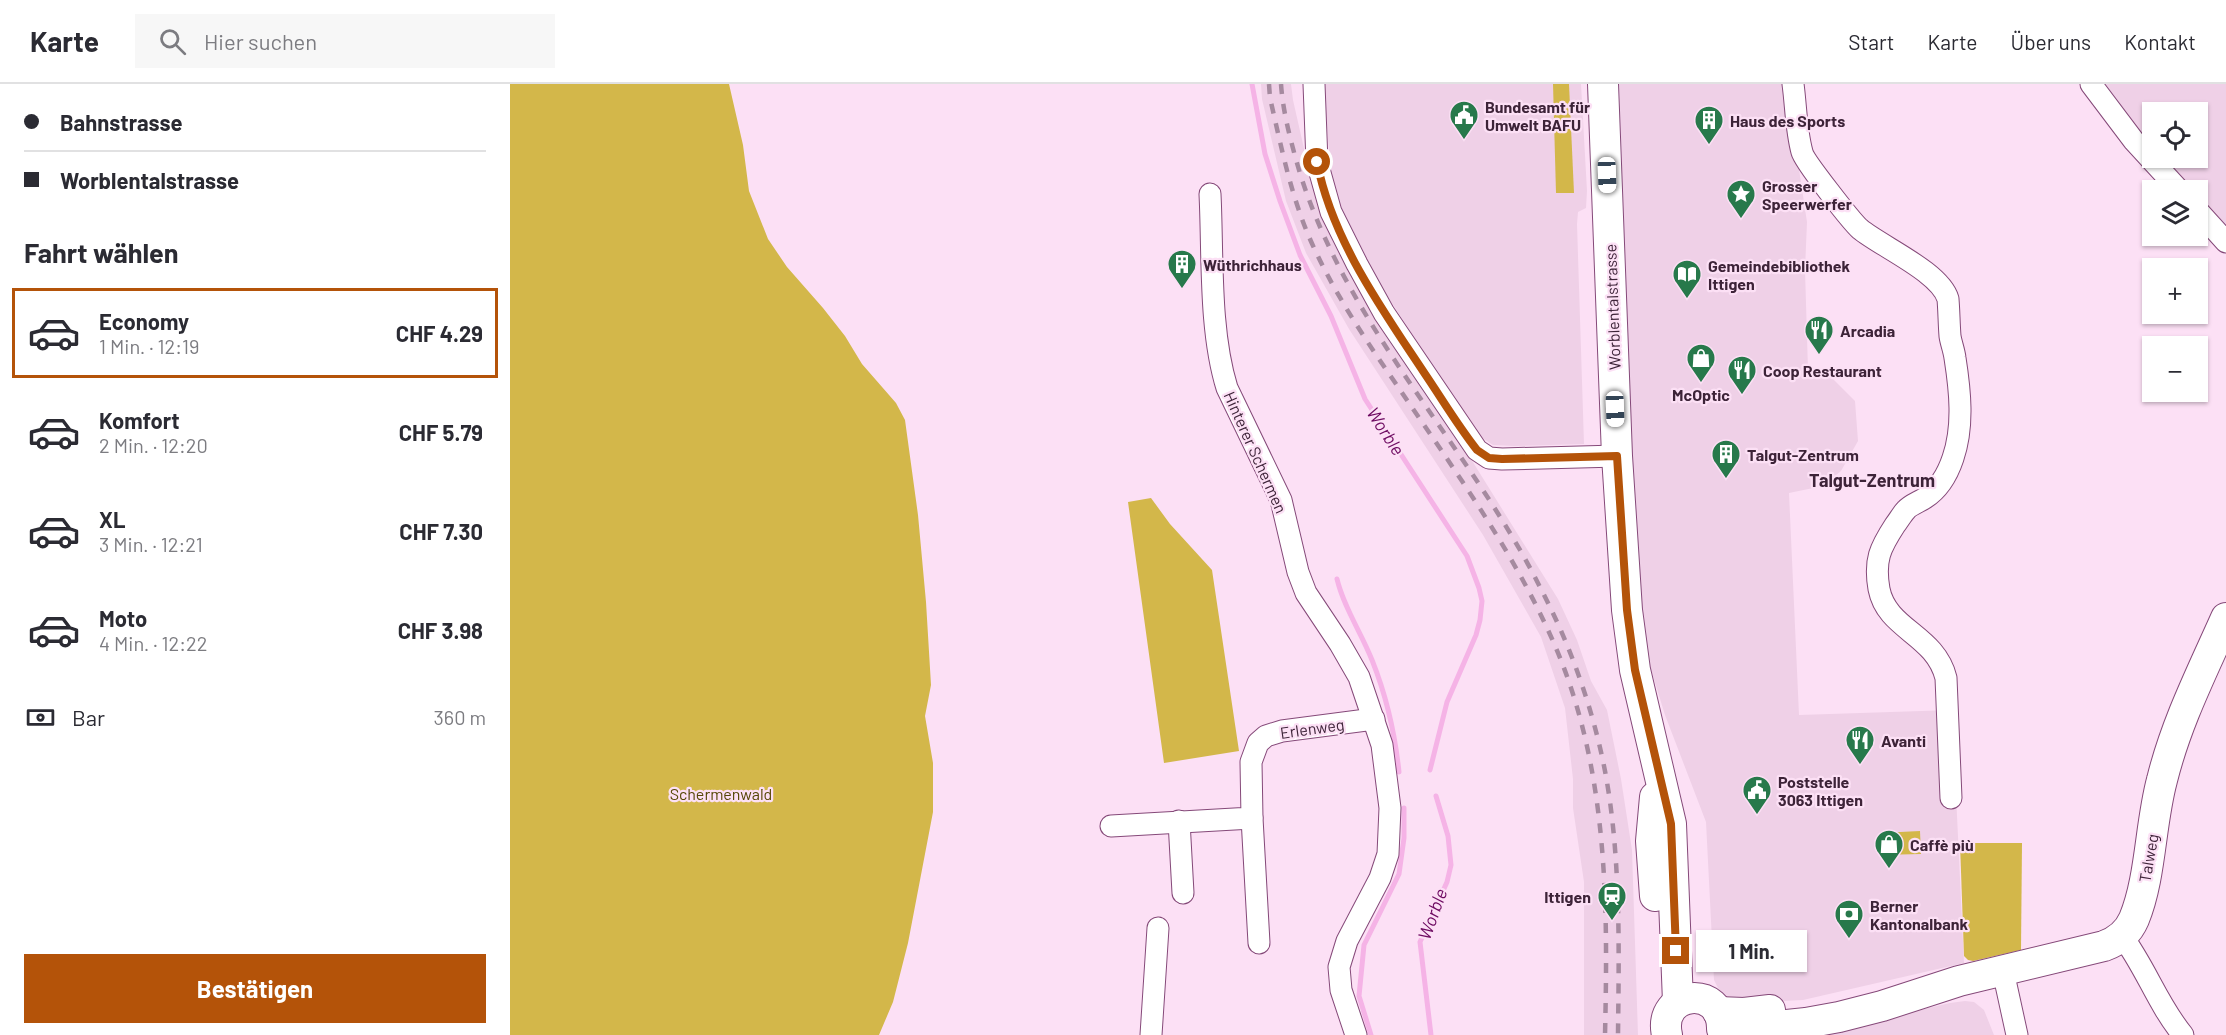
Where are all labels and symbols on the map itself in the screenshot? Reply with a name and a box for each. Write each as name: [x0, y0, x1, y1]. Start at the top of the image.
place label: Bundesamt für Umwelt BAFU: [1485, 97, 1590, 134]
public building icon: Bundesamt für Umwelt BAFU: [1448, 99, 1480, 141]
building icon: Haus des Sports: [1693, 104, 1725, 146]
place label: Haus des Sports: [1730, 111, 1845, 130]
route start: [1303, 148, 1330, 175]
car: [1597, 157, 1617, 193]
place label: Grosser Speerwerfer: [1762, 176, 1852, 213]
place icon: Grosser Speerwerfer: [1725, 178, 1757, 220]
street label: Worblentalstrasse: [1600, 244, 1624, 370]
building icon: Wüthrichhaus: [1166, 248, 1198, 290]
place label: Wüthrichhaus: [1203, 255, 1302, 274]
place label: Gemeindebibliothek Ittigen: [1708, 256, 1851, 293]
library icon: Gemeindebibliothek Ittigen: [1671, 258, 1703, 300]
restaurant icon: Arcadia: [1803, 314, 1835, 356]
place label: Arcadia: [1840, 321, 1895, 340]
shop icon: McOptic: [1685, 342, 1717, 384]
restaurant icon: Coop Restaurant: [1726, 354, 1758, 396]
place label: Coop Restaurant: [1763, 361, 1882, 380]
place label: McOptic: [1672, 385, 1730, 404]
street label: Hinterer Schermen: [1221, 388, 1291, 516]
car: [1605, 391, 1625, 427]
water label: Worble: [1362, 403, 1410, 459]
building icon: Talgut-Zentrum: [1710, 438, 1742, 480]
place label: Talgut-Zentrum: [1747, 445, 1859, 464]
district label: Talgut-Zentrum: [1809, 469, 1935, 491]
street label: Erlenweg: [1279, 714, 1345, 742]
restaurant icon: Avanti: [1844, 724, 1876, 766]
place label: Avanti: [1881, 731, 1926, 750]
place label: Poststelle 3063 Ittigen: [1778, 772, 1863, 809]
public building icon: Poststelle 3063 Ittigen: [1741, 774, 1773, 816]
park label: Schermenwald: [670, 784, 772, 803]
shop icon: Caffè più: [1873, 828, 1905, 870]
street label: Talweg: [2134, 832, 2162, 884]
place label: Caffè più: [1910, 835, 1974, 854]
station icon: Ittigen: [1596, 880, 1628, 922]
water label: Worble: [1413, 885, 1451, 943]
place label: Ittigen: [1544, 887, 1591, 906]
place label: Berner Kantonalbank: [1870, 896, 1968, 933]
bank icon: Berner Kantonalbank: [1833, 898, 1865, 940]
callout: 1 Min.: [1697, 930, 1808, 972]
route end: [1662, 937, 1689, 964]

